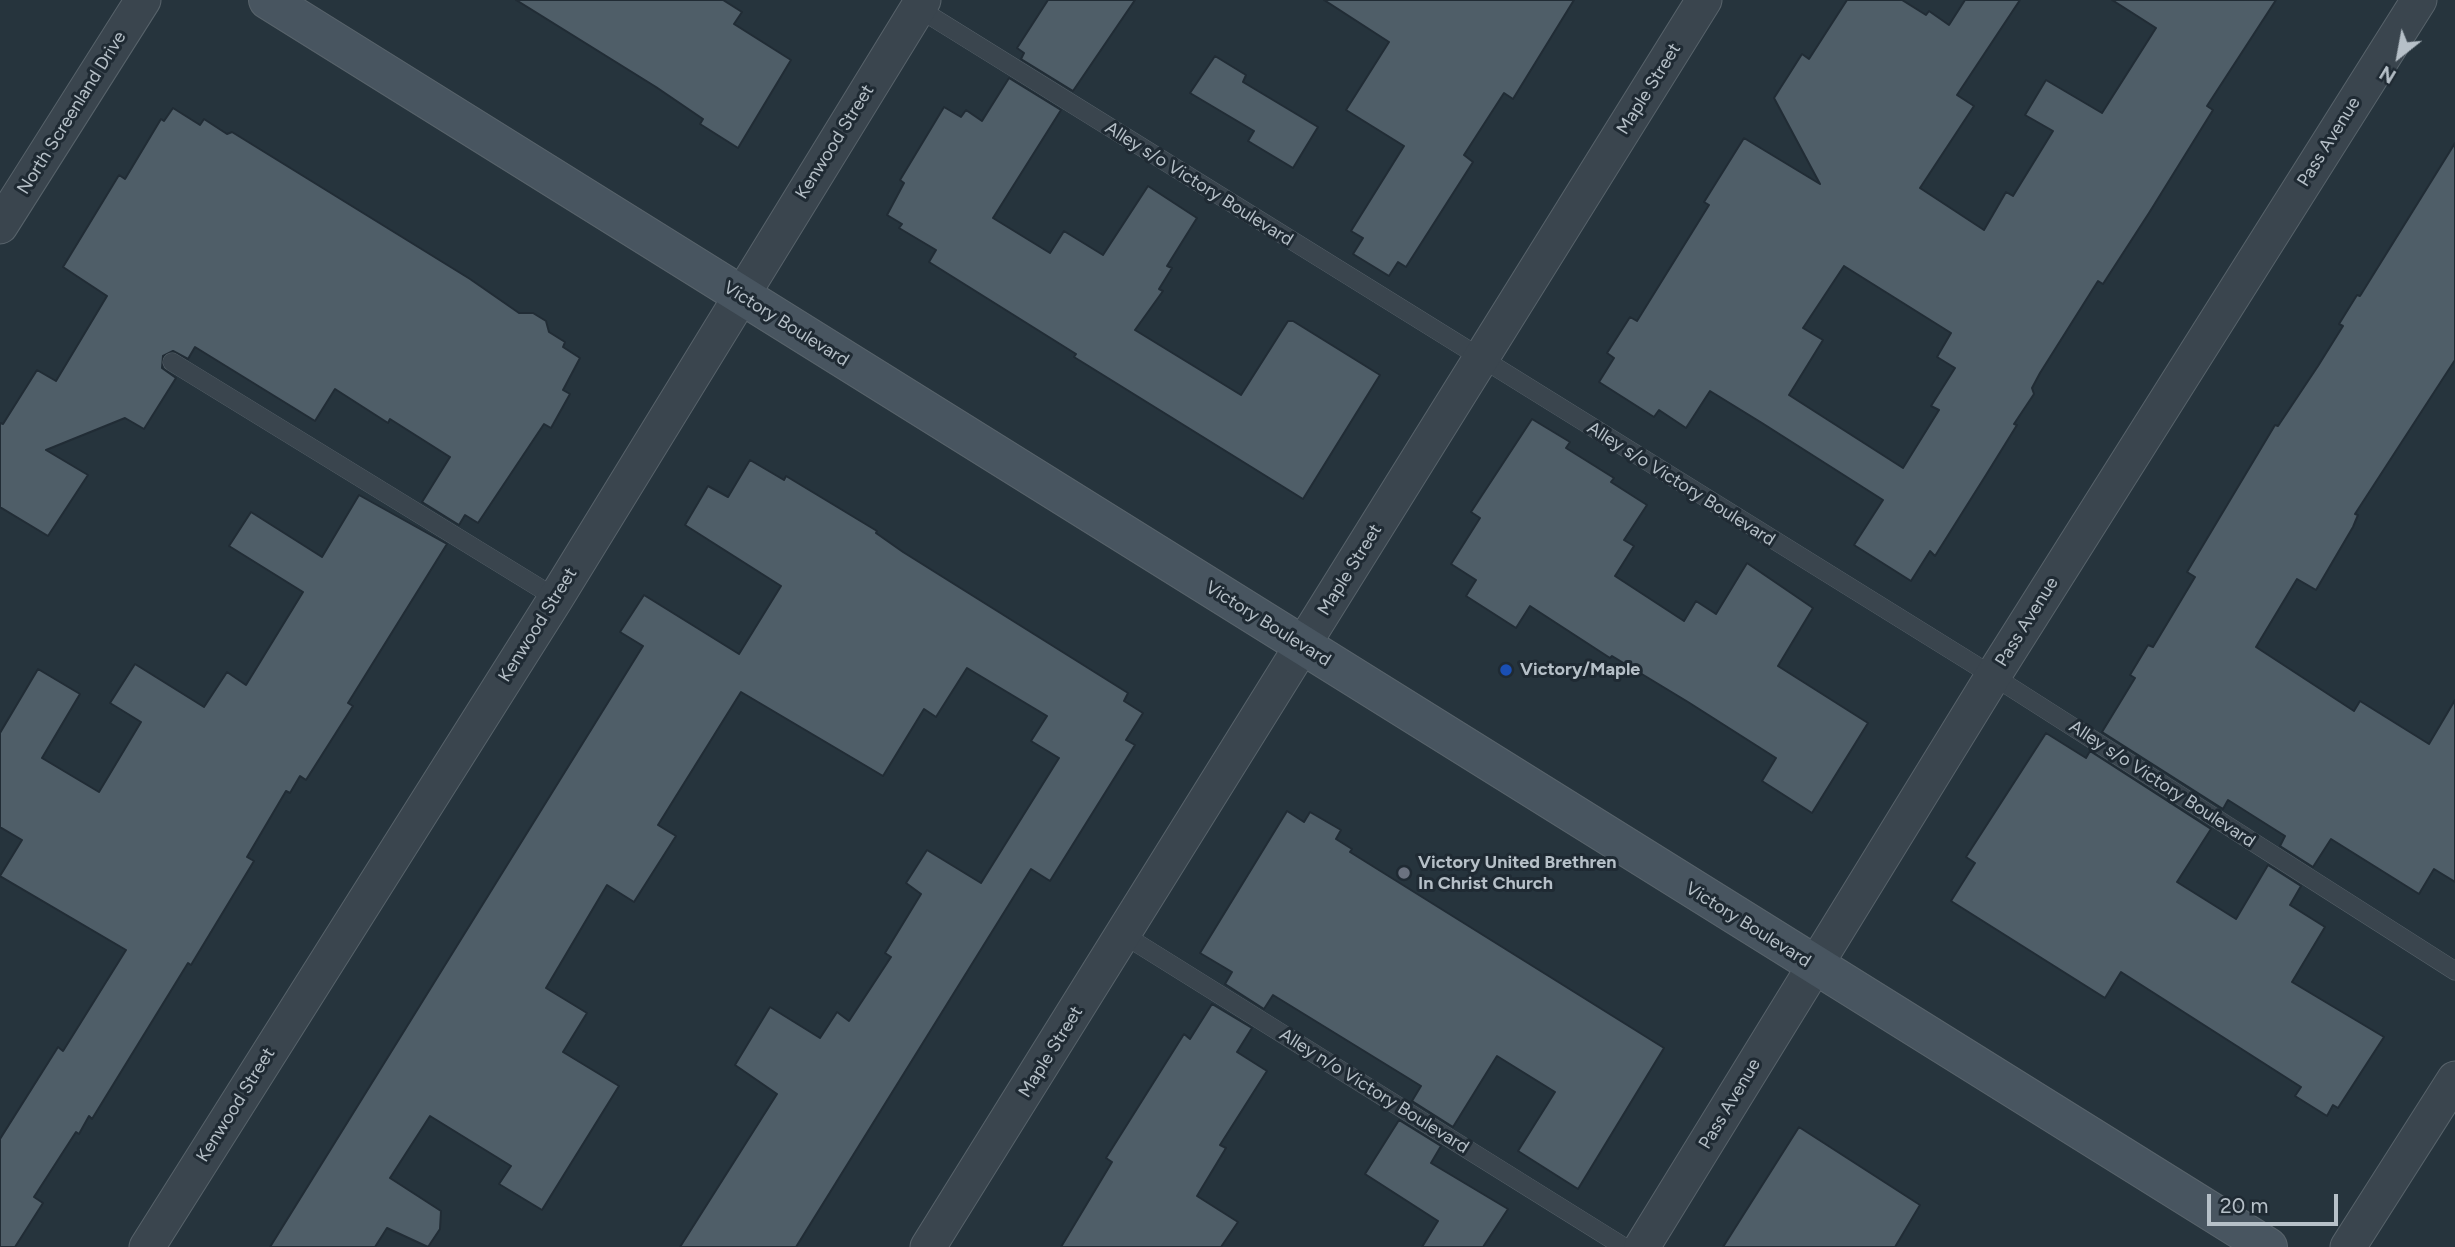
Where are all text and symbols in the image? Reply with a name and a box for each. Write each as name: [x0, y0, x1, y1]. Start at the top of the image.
north arrow: [2364, 21, 2434, 91]
street label: North Screenland Drive: [13, 28, 131, 198]
street label: Maple Street: [1612, 39, 1686, 139]
text: N: [2376, 61, 2400, 88]
street label: Kenwood Street: [791, 81, 879, 203]
street label: Pass Avenue: [2293, 93, 2365, 191]
street label: Alley s/o Victory Boulevard: [1101, 117, 1297, 251]
street label: Victory Boulevard: [719, 277, 853, 371]
street label: Alley s/o Victory Boulevard: [1583, 417, 1779, 551]
street label: Maple Street: [1313, 520, 1387, 620]
street label: Kenwood Street: [494, 564, 582, 686]
street label: Pass Avenue: [1991, 573, 2063, 671]
street label: Victory Boulevard: [1201, 577, 1335, 671]
place label: Victory/Maple: [1520, 659, 1640, 681]
marker: Victory/Maple: [1498, 662, 1514, 678]
street label: Alley s/o Victory Boulevard: [2065, 716, 2259, 852]
place label: Victory United Brethren In Christ Church: [1418, 852, 1617, 894]
marker: Victory United Brethren In Christ Church: [1396, 865, 1412, 881]
street label: Victory Boulevard: [1681, 878, 1815, 972]
street label: Maple Street: [1014, 1002, 1088, 1102]
street label: Alley n/o Victory Boulevard: [1275, 1024, 1473, 1158]
street label: Kenwood Street: [192, 1044, 280, 1166]
street label: Pass Avenue: [1695, 1055, 1765, 1153]
scale bar: [2210, 1180, 2341, 1224]
text: 20 m: [2220, 1193, 2268, 1218]

